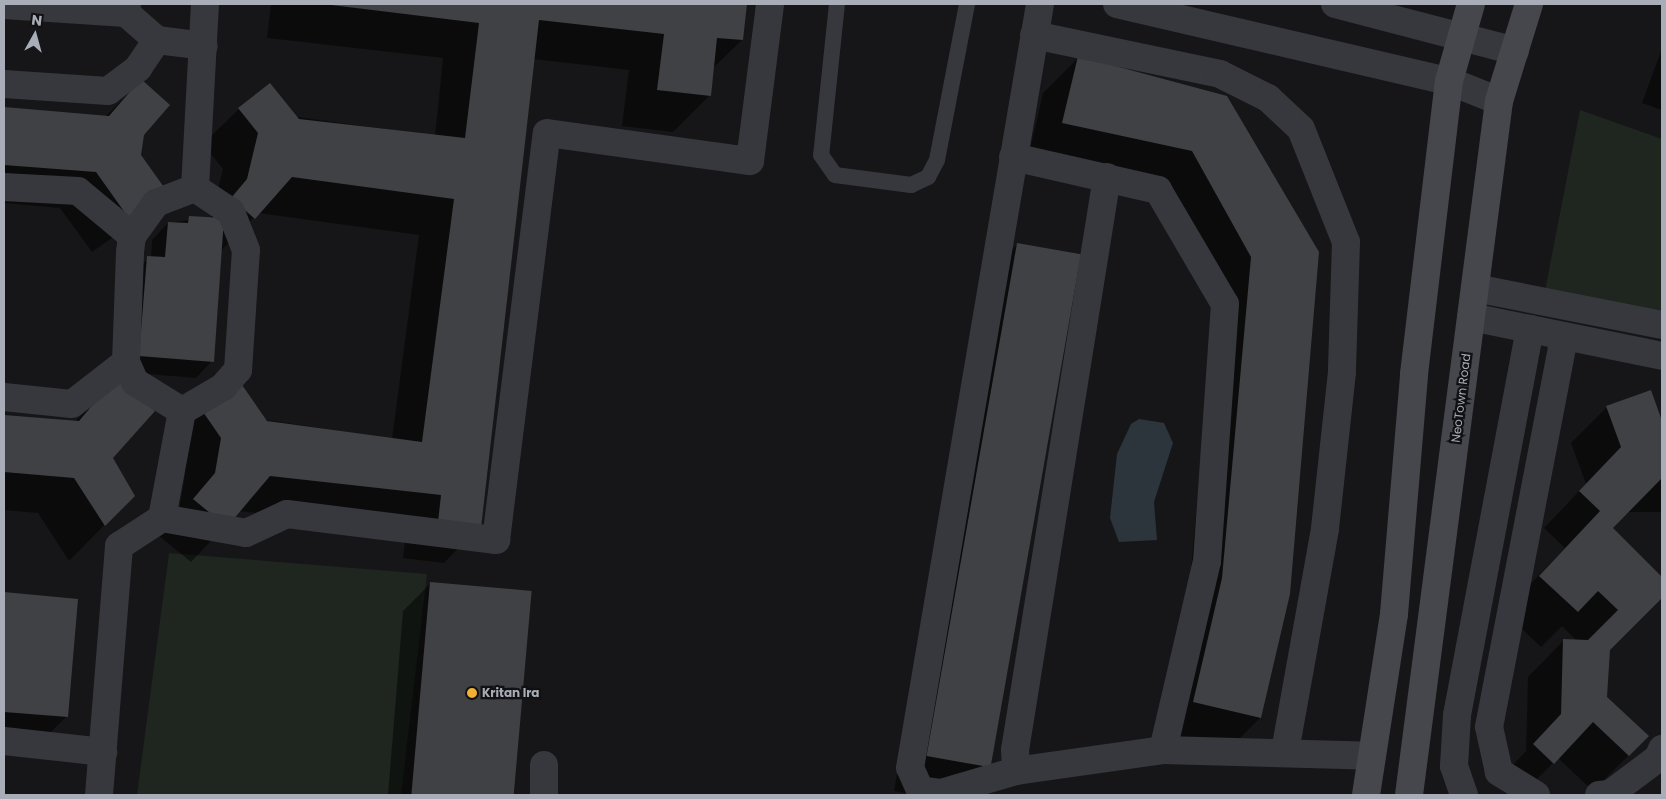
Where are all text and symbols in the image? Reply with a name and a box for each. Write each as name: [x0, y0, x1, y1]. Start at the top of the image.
north arrow: [10, 10, 60, 60]
text: N: [30, 10, 43, 31]
street label: NeoTown Road: [1448, 353, 1474, 443]
place label: Kritan Ira: [482, 686, 540, 700]
marker: Kritan Ira: [466, 687, 478, 699]

